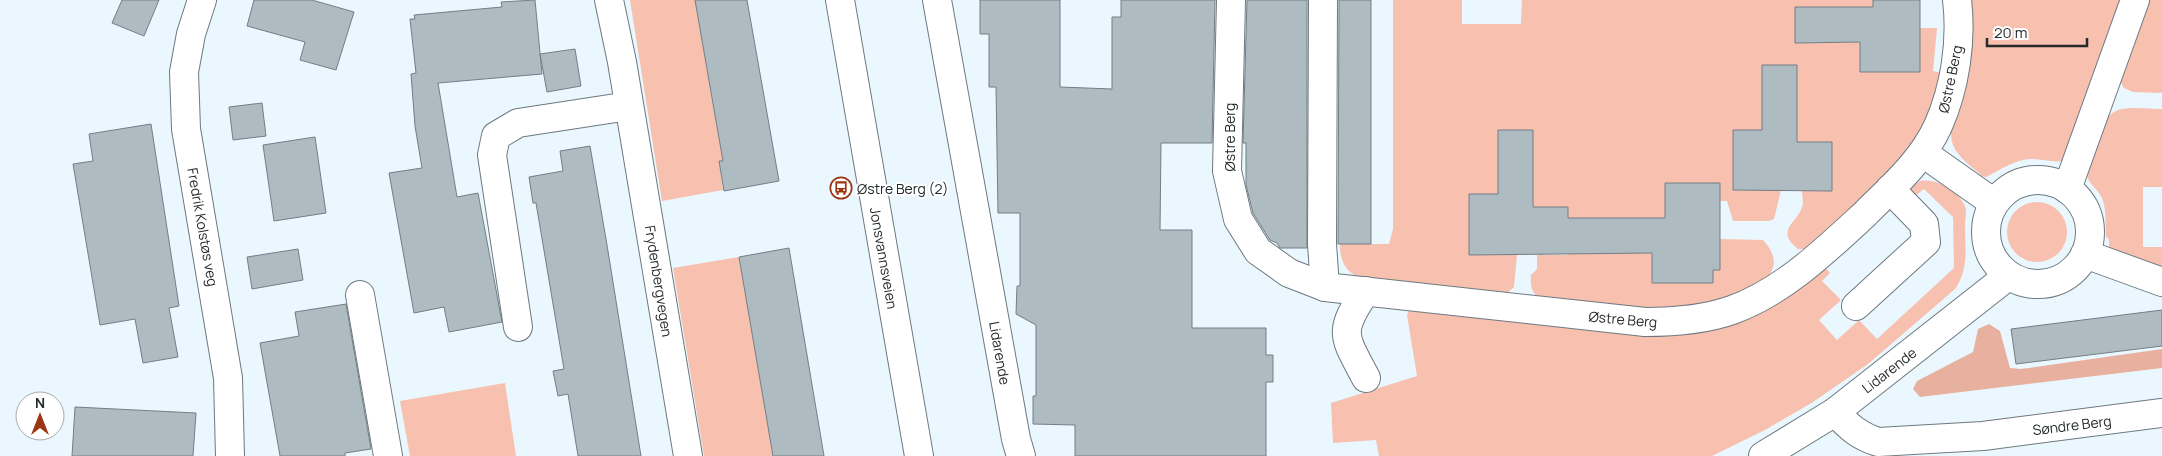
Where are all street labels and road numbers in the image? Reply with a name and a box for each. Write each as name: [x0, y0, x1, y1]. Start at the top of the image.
street label: Østre Berg: [1934, 43, 1966, 115]
street label: Østre Berg: [1220, 103, 1239, 171]
street label: Fredrik Kolstøs veg: [183, 166, 223, 288]
street label: Jonsvannsveien: [866, 206, 902, 310]
street label: Frydenbergvegen: [641, 224, 677, 338]
street label: Østre Berg: [1588, 307, 1658, 331]
street label: Lidarende: [985, 320, 1015, 386]
street label: Lidarende: [1858, 343, 1920, 397]
street label: Søndre Berg: [2032, 411, 2112, 439]

